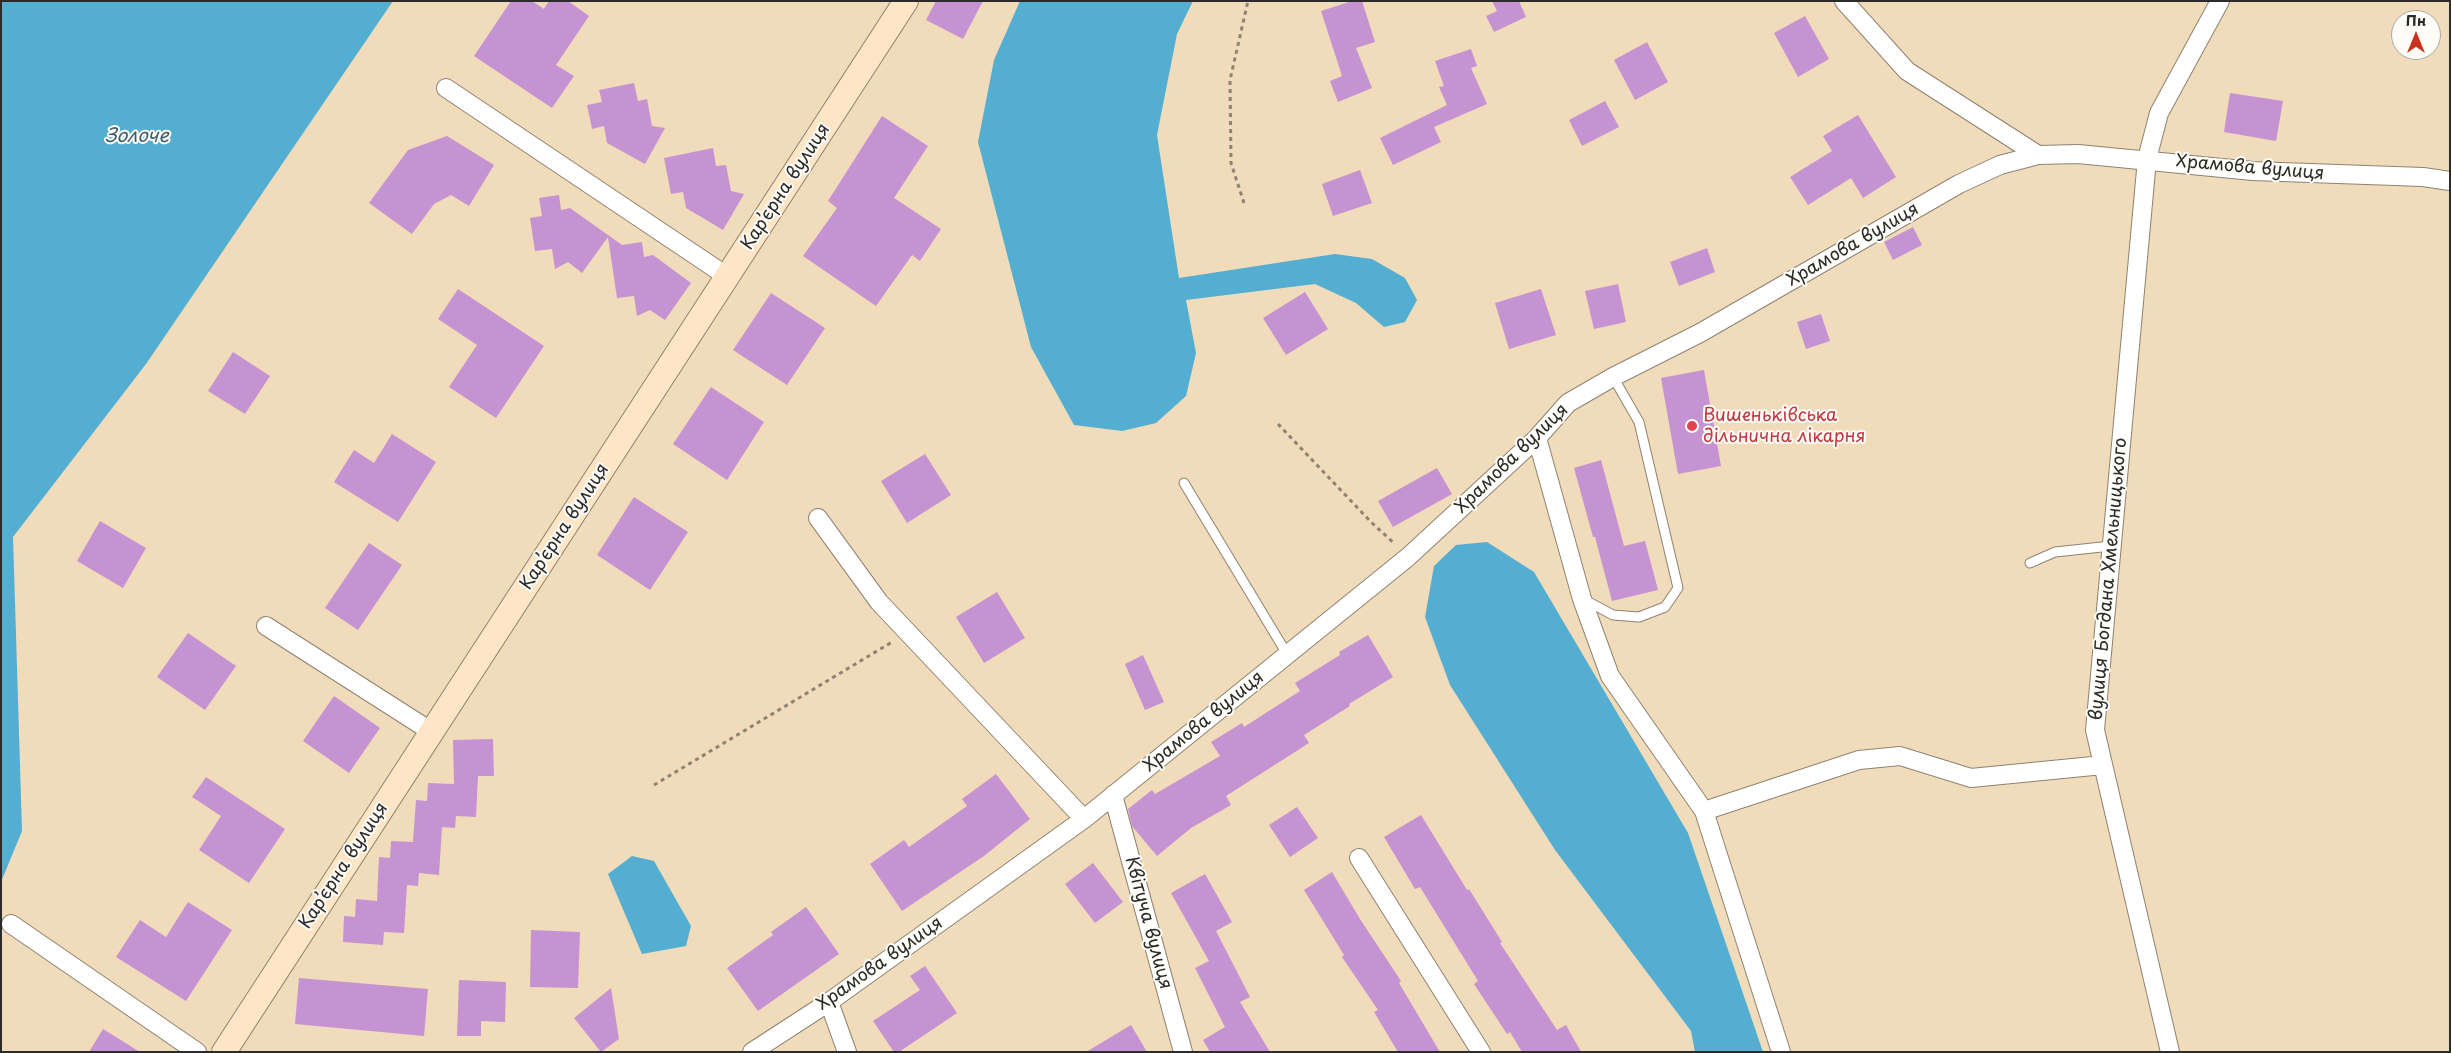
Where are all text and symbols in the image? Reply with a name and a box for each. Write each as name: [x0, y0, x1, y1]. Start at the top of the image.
north arrow: [2391, 10, 2441, 60]
text: Пн: [2406, 10, 2426, 31]
street label: Карʼєрна вулиця: [737, 120, 835, 254]
water label: Золоче: [105, 126, 169, 148]
street label: Храмова вулиця: [2175, 151, 2325, 185]
street label: Храмова вулиця: [1783, 198, 1923, 292]
street label: Храмова вулиця: [1451, 400, 1573, 518]
place label: Вишеньківська дільнична лікарня: [1703, 405, 1866, 448]
marker: Вишеньківська дільнична лікарня: [1685, 419, 1699, 433]
street label: вулиця Богдана Хмельницького: [2086, 437, 2132, 721]
street label: Карʼєрна вулиця: [516, 460, 614, 594]
street label: Храмова вулиця: [1139, 667, 1269, 777]
street label: Карʼєрна вулиця: [295, 799, 393, 933]
street label: Квітуча вулиця: [1120, 854, 1176, 992]
street label: Храмова вулиця: [813, 913, 947, 1015]

